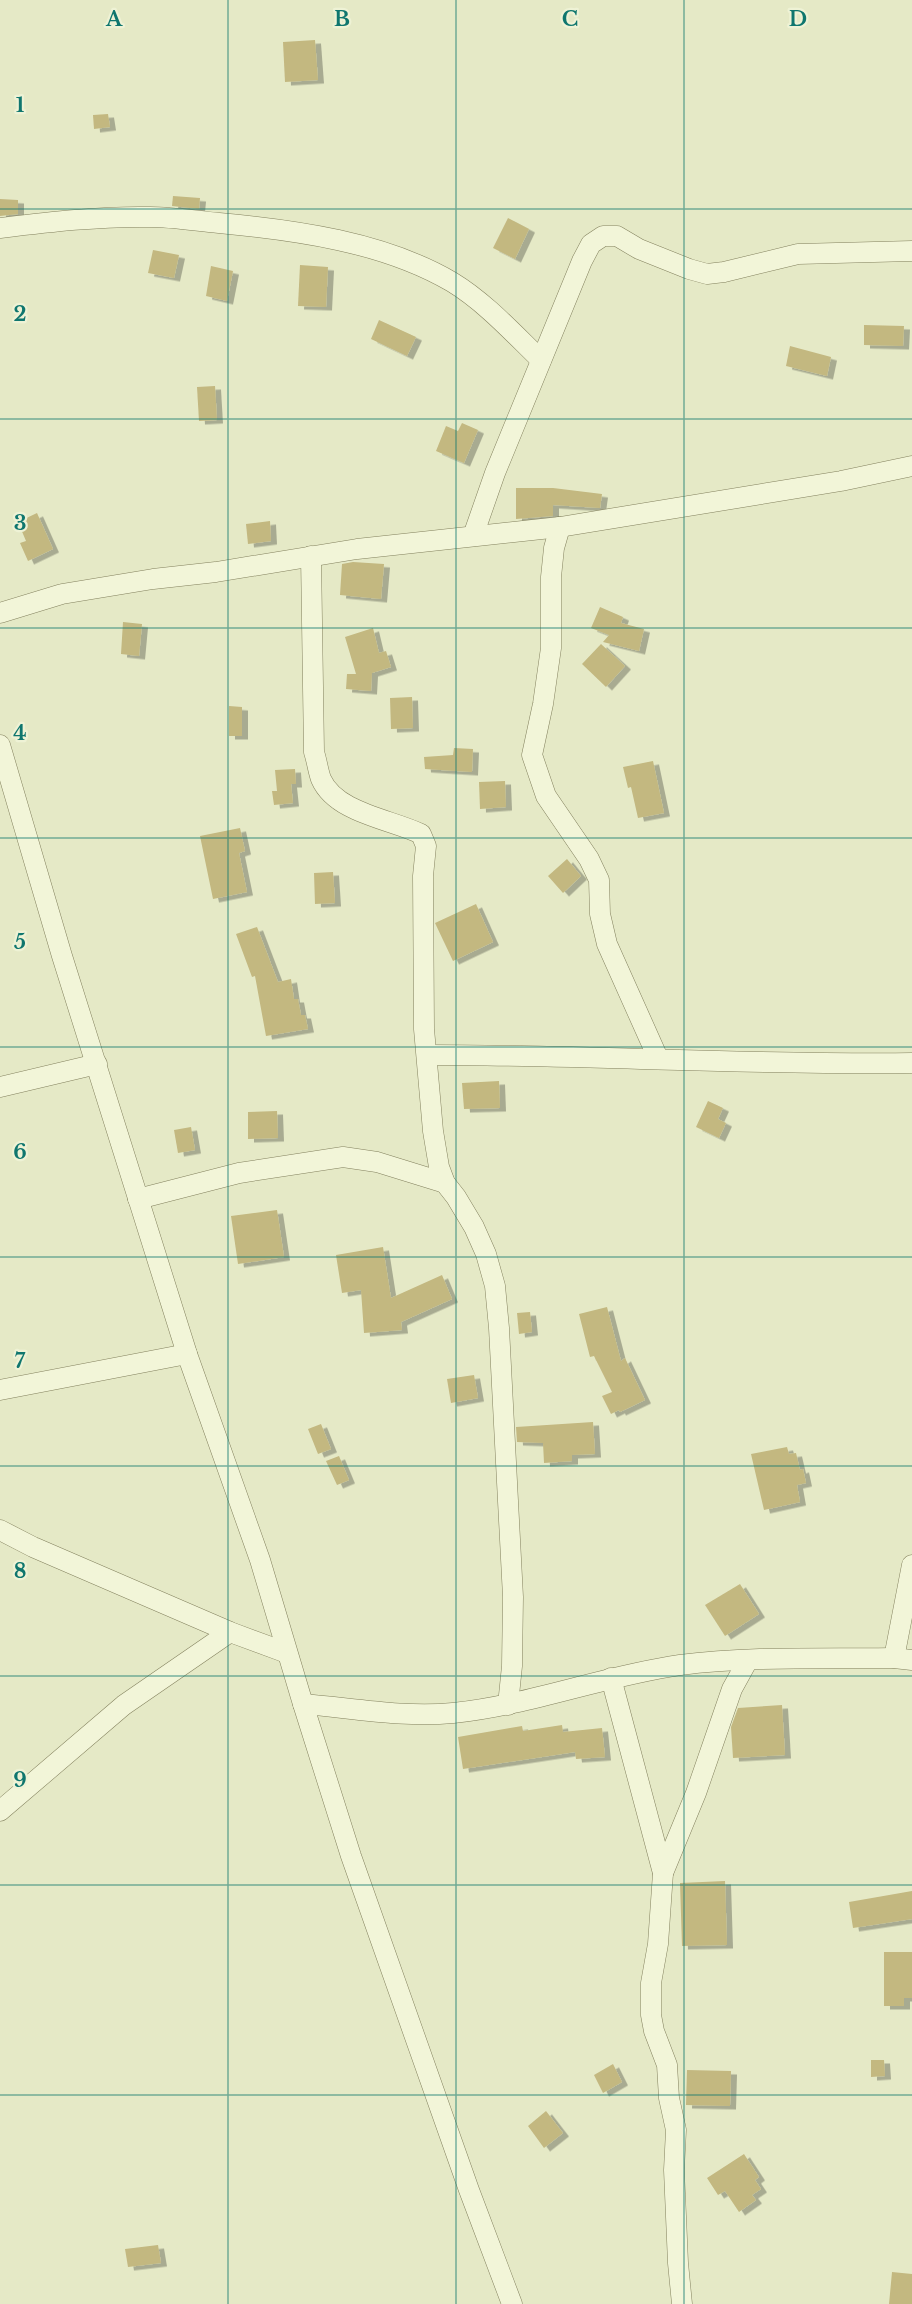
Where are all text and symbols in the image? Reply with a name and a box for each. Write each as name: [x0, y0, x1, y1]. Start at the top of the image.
text: A: [105, 7, 123, 31]
text: B: [334, 7, 350, 31]
text: C: [562, 7, 578, 31]
text: D: [789, 7, 807, 31]
text: 1: [16, 93, 25, 117]
text: 2: [13, 302, 27, 326]
text: 3: [14, 511, 26, 535]
text: 4: [13, 721, 27, 745]
text: 5: [14, 930, 26, 954]
text: 6: [13, 1140, 27, 1164]
text: 7: [15, 1349, 26, 1373]
text: 8: [14, 1559, 26, 1583]
text: 9: [13, 1768, 27, 1792]

